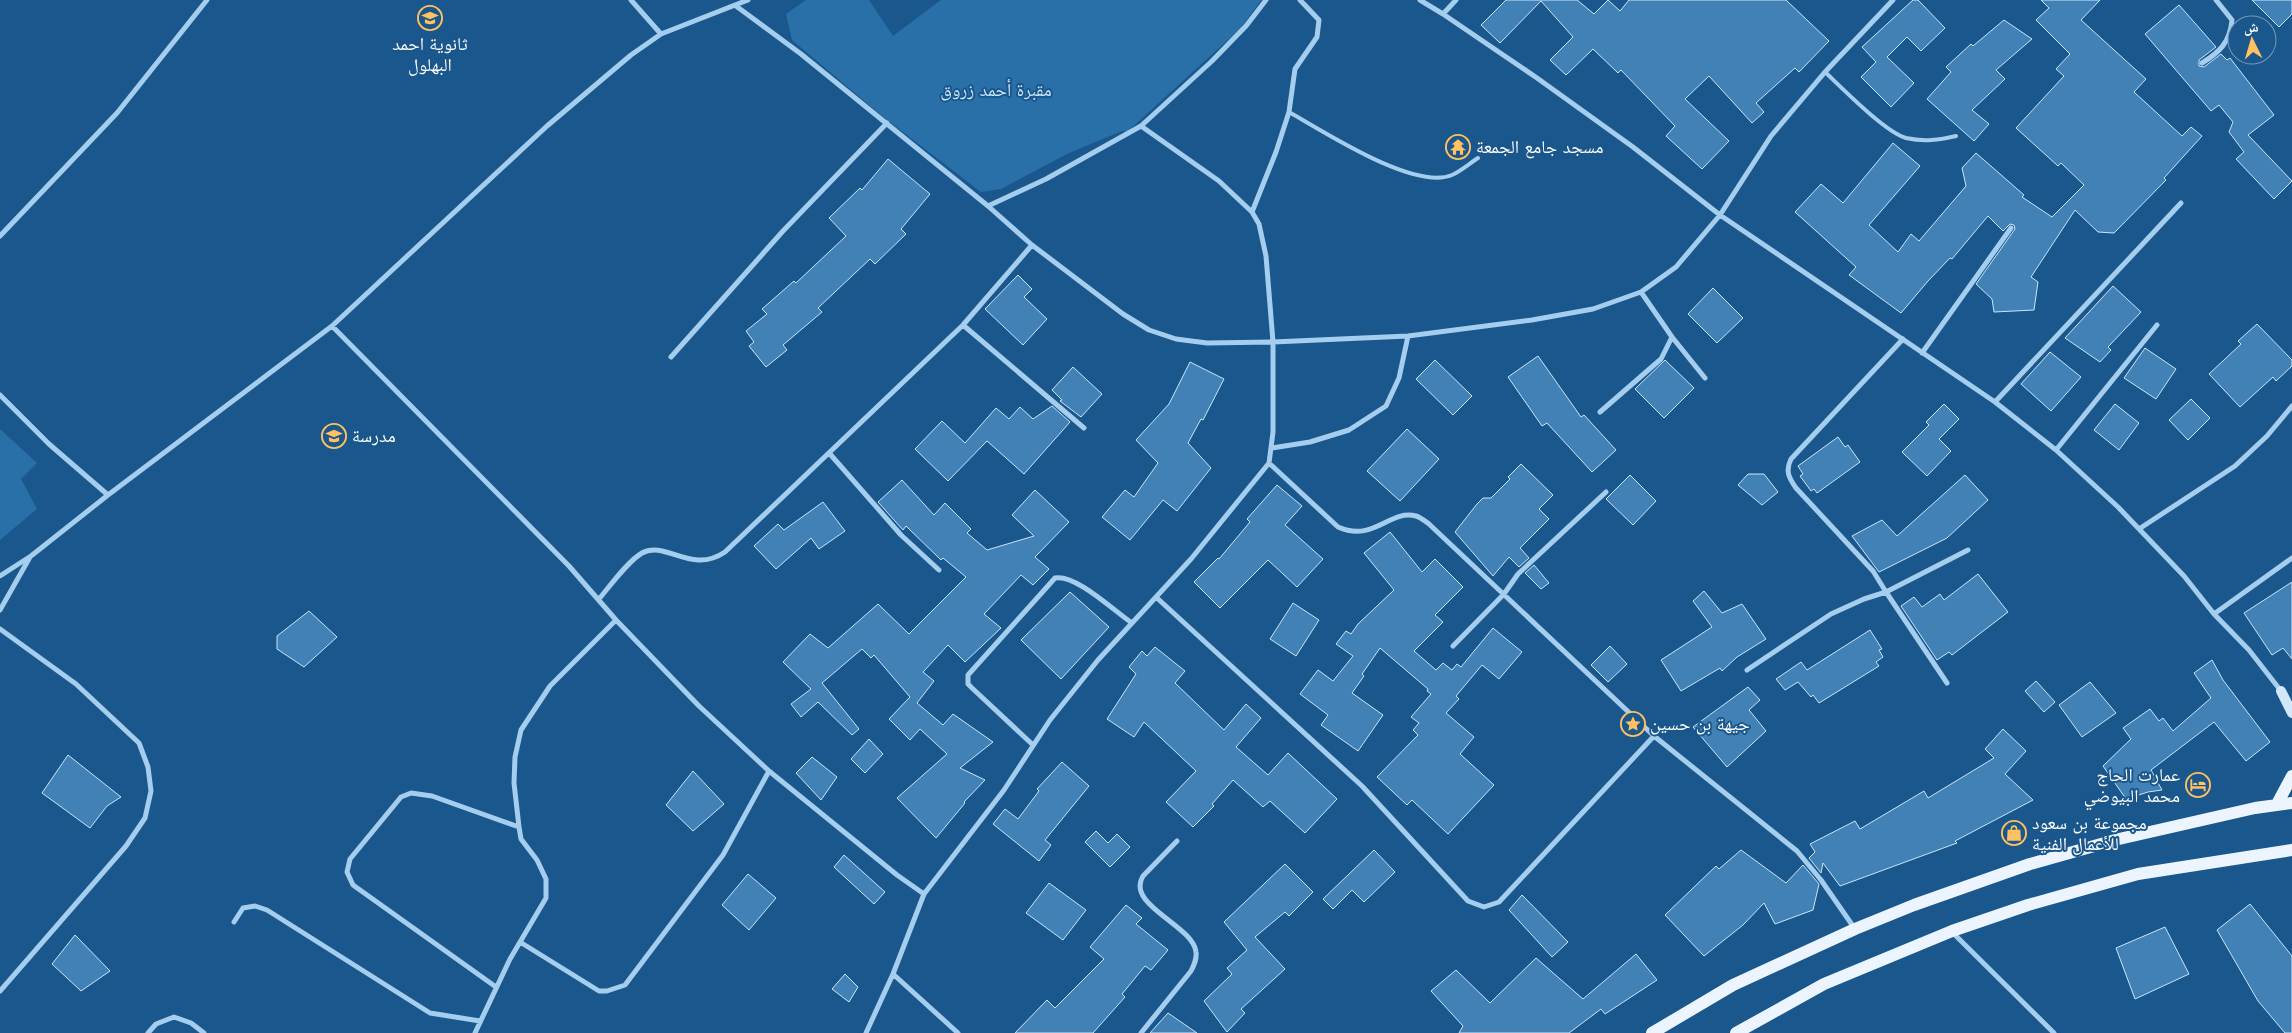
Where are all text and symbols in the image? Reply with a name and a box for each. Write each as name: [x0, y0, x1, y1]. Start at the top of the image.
school or university icon: ثانوية احمد البهلول: [417, 5, 443, 31]
north arrow: [2227, 15, 2277, 65]
text: ش: [2243, 16, 2259, 38]
place label: ثانوية احمد البهلول: [392, 31, 468, 78]
park label: مقبرة أحمد زروق: [940, 77, 1052, 103]
temple icon: مسجد جامع الجمعة: [1445, 134, 1471, 160]
place label: مسجد جامع الجمعة: [1476, 134, 1603, 160]
school or university icon: مدرسة: [321, 423, 347, 449]
place label: مدرسة: [352, 423, 396, 449]
place icon: جيهة بن حسين: [1620, 711, 1646, 737]
place label: جيهة بن حسين: [1650, 711, 1750, 737]
place label: عمارت الحاج محمد البيوضي: [2084, 762, 2180, 811]
hotel icon: عمارت الحاج محمد البيوضي: [2185, 772, 2211, 798]
place label: مجموعة بن سعود للأعمال الفنية: [2032, 810, 2147, 857]
shop icon: مجموعة بن سعود للأعمال الفنية: [2001, 820, 2027, 846]

